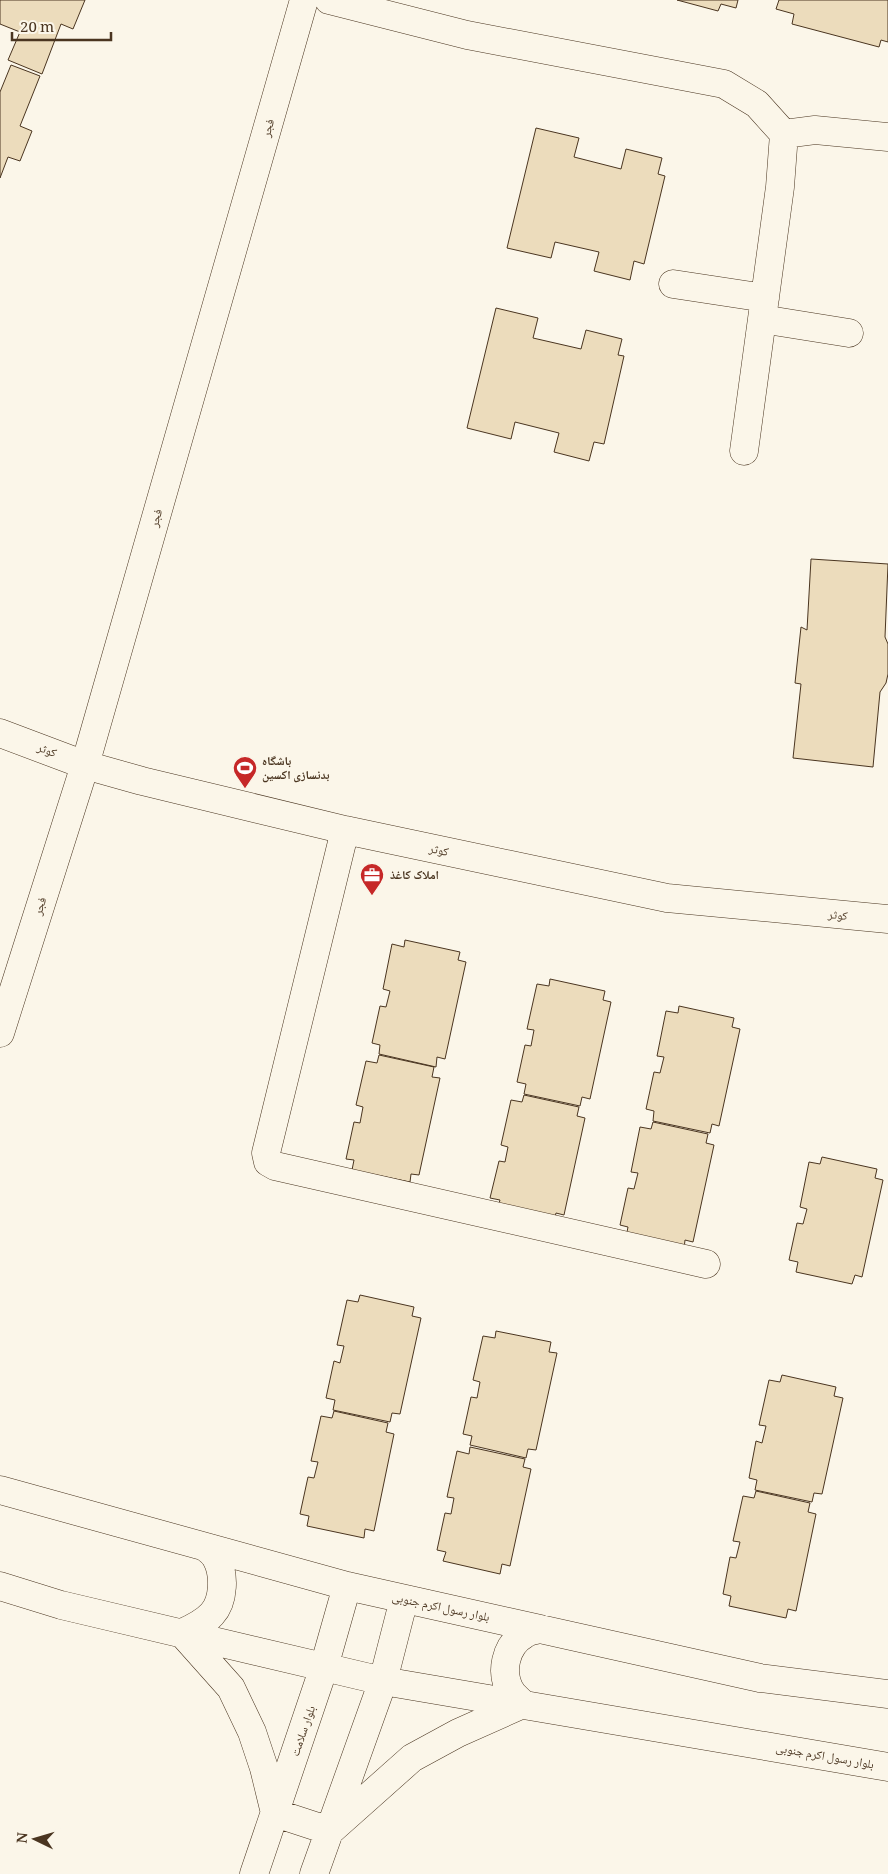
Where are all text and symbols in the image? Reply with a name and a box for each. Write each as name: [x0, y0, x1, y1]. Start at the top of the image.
scale bar: [12, 10, 111, 42]
text: 20 m: [20, 16, 54, 42]
street label: فجر: [257, 117, 282, 141]
street label: فجر: [145, 507, 170, 531]
street label: کوثر: [33, 738, 59, 765]
place label: باشگاه بدنسازی اکسین: [262, 752, 330, 787]
sports icon: باشگاه بدنسازی اکسین: [232, 755, 258, 789]
street label: کوثر: [426, 839, 450, 864]
office icon: املاک کاغذ: [359, 862, 385, 896]
place label: املاک کاغذ: [390, 866, 439, 887]
street label: فجر: [28, 895, 54, 919]
street label: کوثر: [826, 905, 849, 928]
street label: بلوار رسول اکرم جنوبی: [390, 1588, 492, 1629]
street label: بلوار سلامت: [286, 1703, 323, 1760]
street label: بلوار رسول اکرم جنوبی: [774, 1739, 876, 1776]
north arrow: [10, 1814, 60, 1864]
text: N: [12, 1831, 36, 1845]

